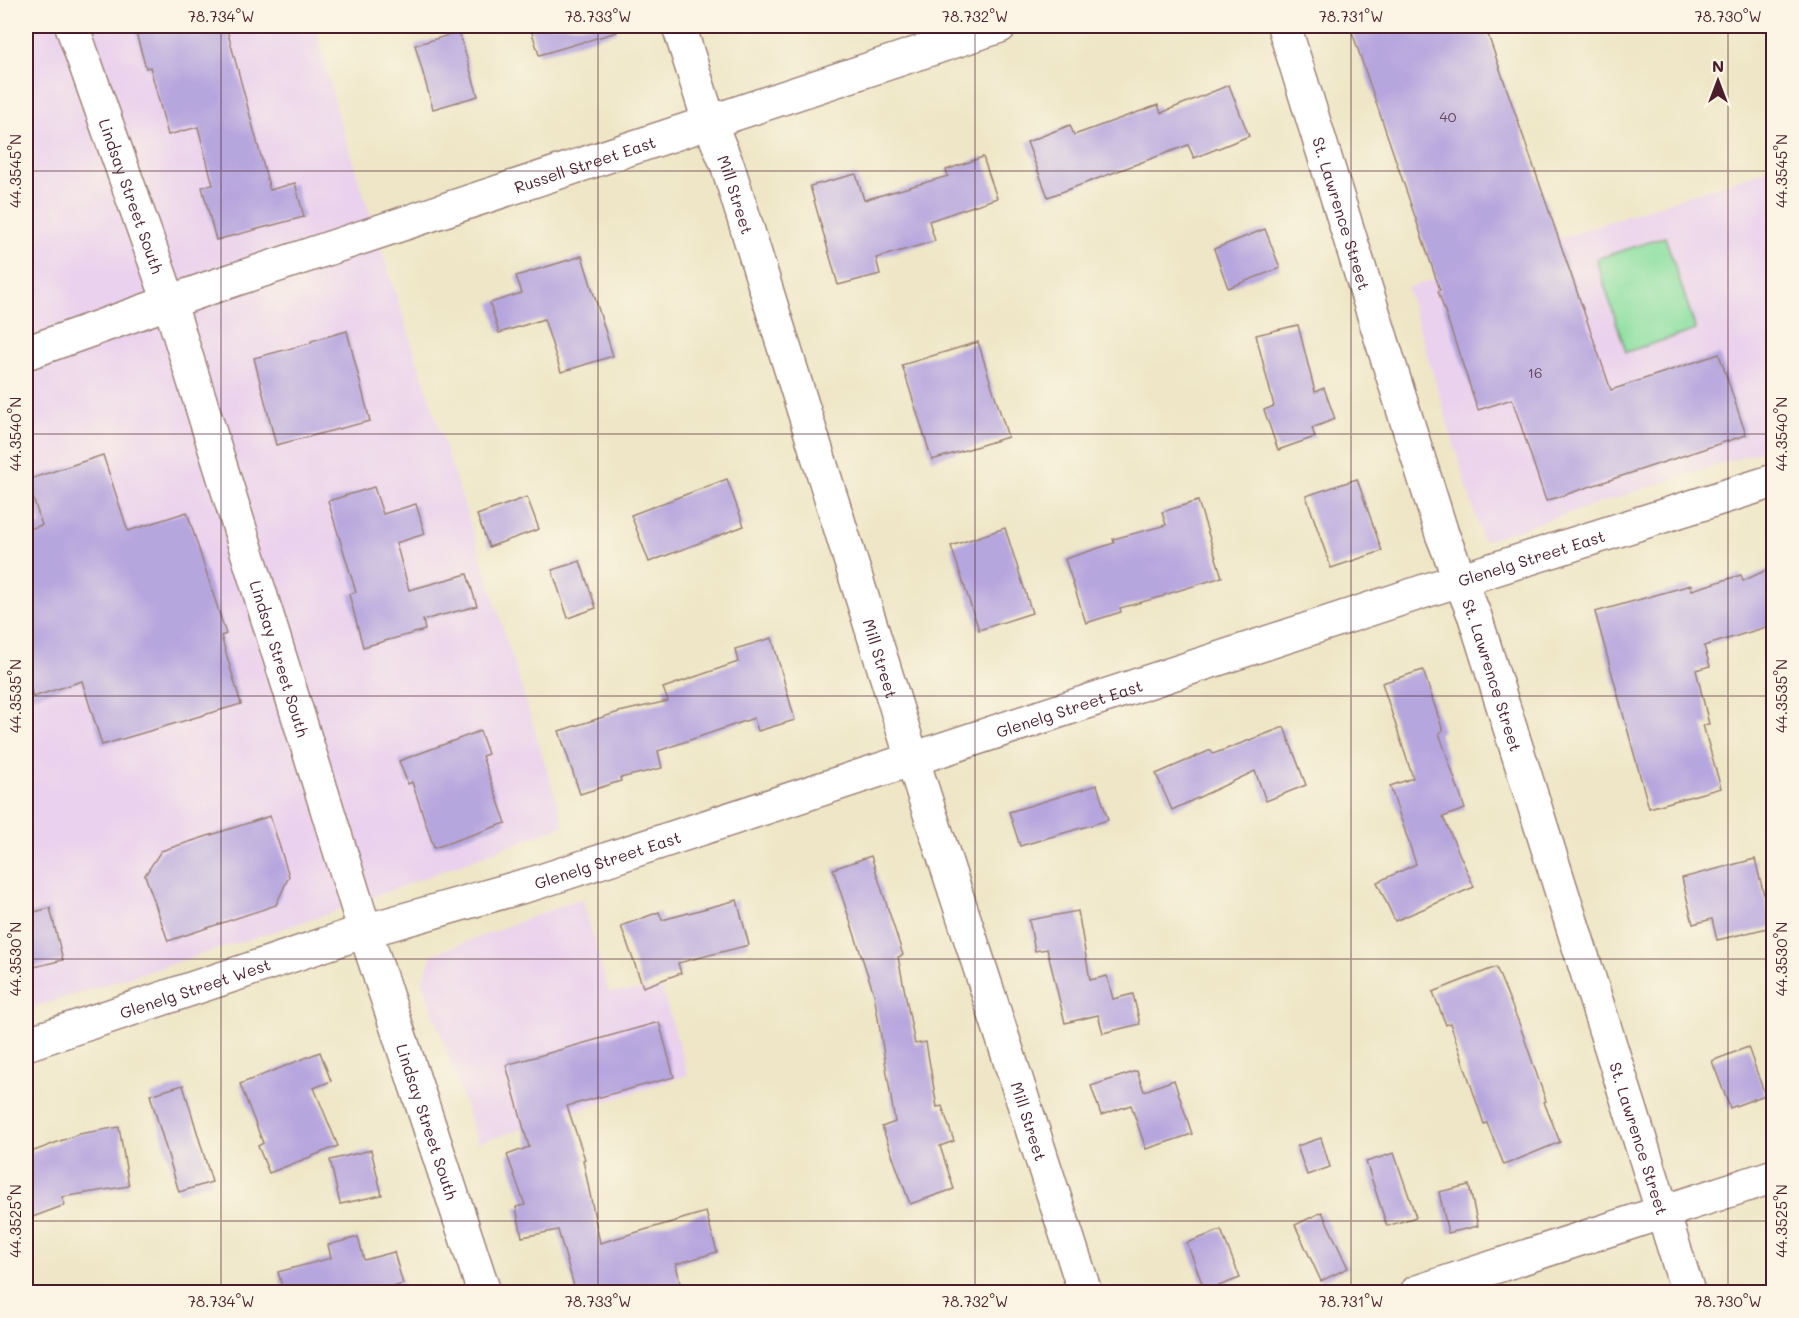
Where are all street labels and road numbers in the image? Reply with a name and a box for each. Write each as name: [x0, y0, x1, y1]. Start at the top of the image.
street label: Lindsay Street South: [95, 115, 169, 276]
street label: Russell Street East: [511, 130, 658, 197]
street label: St. Lawrence Street: [1309, 134, 1376, 292]
street label: Mill Street: [714, 152, 759, 236]
street label: Glenelg Street East: [1455, 524, 1607, 590]
street label: Lindsay Street South: [246, 578, 314, 739]
street label: St. Lawrence Street: [1458, 596, 1527, 754]
street label: Mill Street: [859, 616, 903, 701]
street label: Glenelg Street East: [993, 674, 1145, 742]
street label: Glenelg Street East: [531, 825, 683, 893]
street label: Glenelg Street West: [117, 953, 273, 1023]
street label: Lindsay Street South: [392, 1041, 463, 1202]
street label: St. Lawrence Street: [1606, 1059, 1673, 1217]
street label: Mill Street: [1007, 1079, 1052, 1163]

